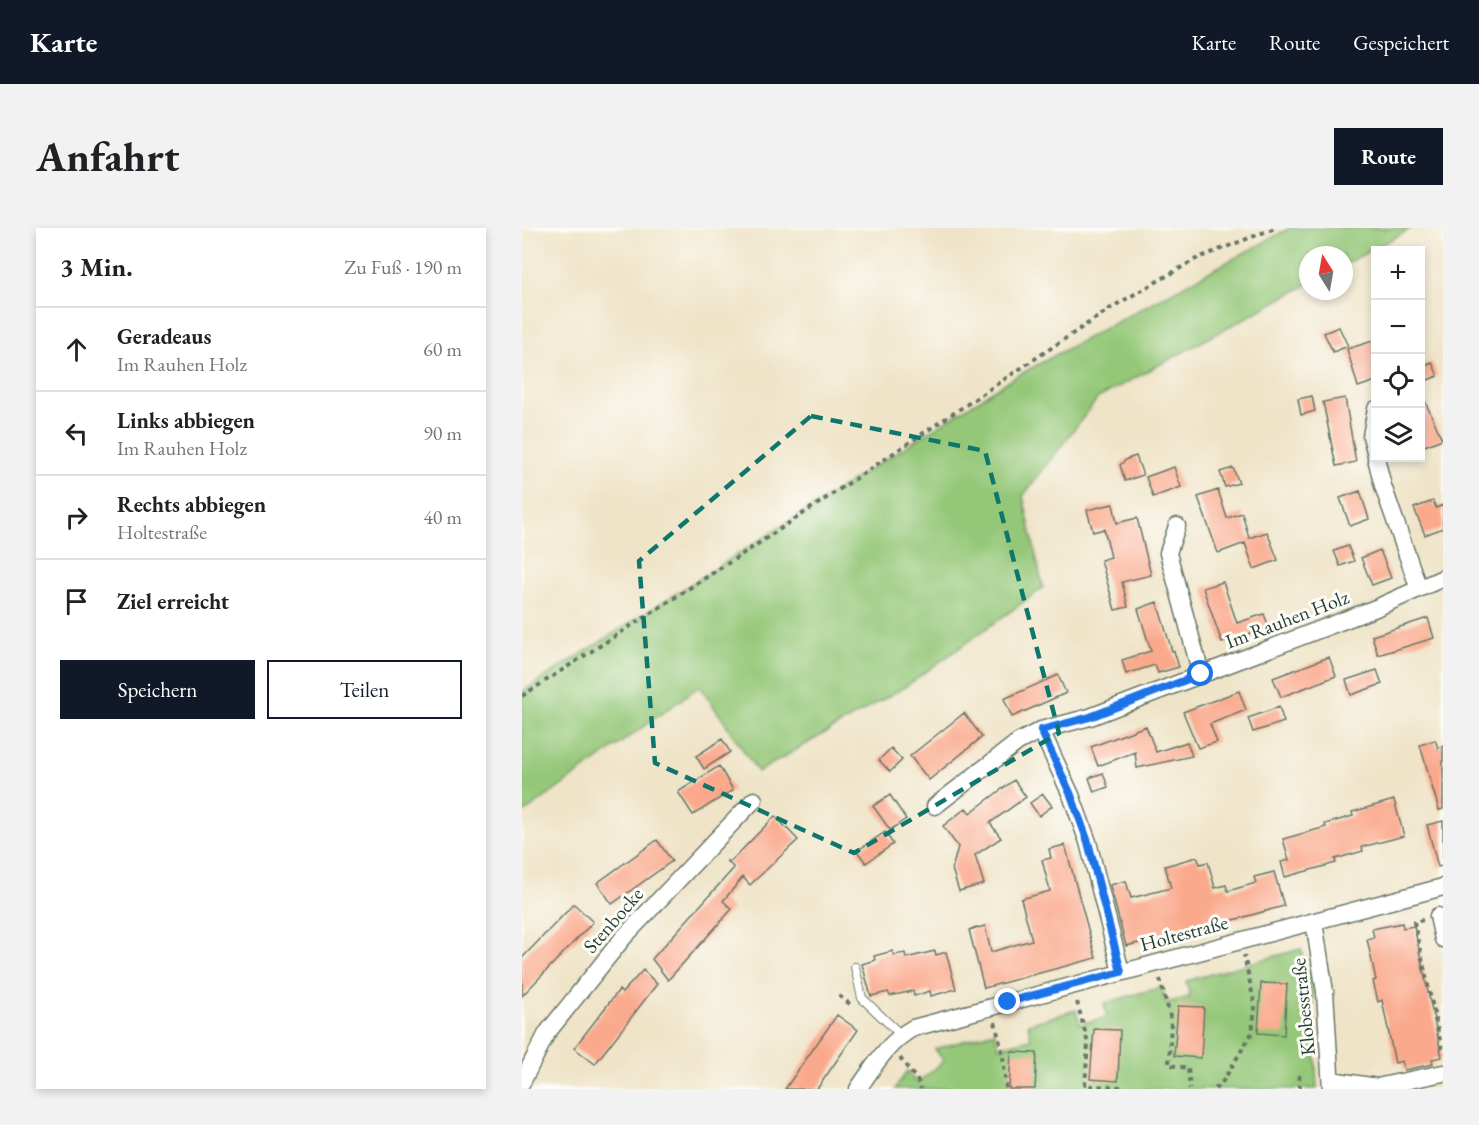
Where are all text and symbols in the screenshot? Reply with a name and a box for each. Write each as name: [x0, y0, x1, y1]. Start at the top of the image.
text: Karte: [30, 24, 97, 60]
text: Karte: [1192, 29, 1236, 56]
text: Route: [1269, 29, 1320, 56]
text: Gespeichert: [1353, 29, 1449, 56]
button: Route: [1334, 128, 1443, 185]
text: Anfahrt: [36, 129, 179, 184]
north arrow: [1299, 246, 1353, 300]
map controls: [1371, 246, 1425, 462]
button: +: [1371, 246, 1425, 300]
text: 3 Min.: [60, 250, 133, 284]
text: Zu Fuß · 190 m: [344, 254, 462, 280]
button: −: [1371, 300, 1425, 354]
text: Geradeaus: [117, 322, 211, 351]
icon: ahead: [60, 333, 93, 366]
text: 60 m: [423, 336, 462, 362]
text: Im Rauhen Holz: [117, 351, 247, 377]
button: locate: [1371, 354, 1425, 408]
text: Links abbiegen: [117, 406, 255, 435]
button: layers: [1371, 408, 1425, 462]
icon: left: [60, 417, 93, 450]
text: 90 m: [423, 420, 462, 446]
text: Im Rauhen Holz: [117, 435, 247, 461]
text: Rechts abbiegen: [117, 490, 266, 519]
icon: right: [60, 501, 93, 534]
text: 40 m: [423, 504, 462, 530]
text: Holtestraße: [117, 519, 207, 545]
street label: Im Rauhen Holz: [1222, 583, 1353, 654]
icon: arrive: [60, 585, 93, 618]
text: Ziel erreicht: [117, 587, 229, 616]
button: Speichern: [60, 660, 255, 719]
button: Teilen: [267, 660, 462, 719]
route start: [1187, 660, 1213, 686]
street label: Stenbocke: [577, 881, 649, 959]
street label: Holtestraße: [1137, 909, 1231, 957]
street label: Klobesstraße: [1285, 957, 1321, 1057]
route end: [994, 988, 1020, 1014]

